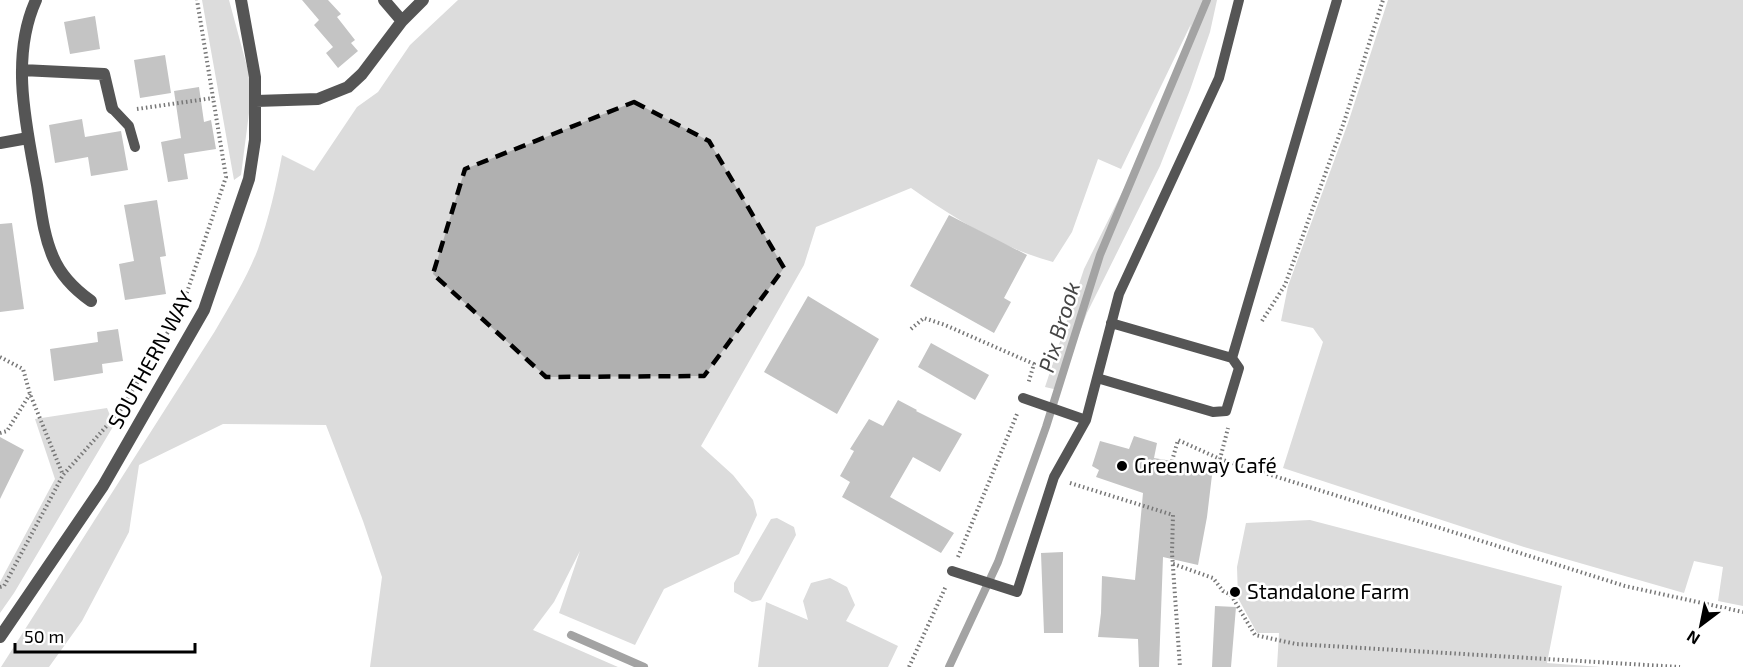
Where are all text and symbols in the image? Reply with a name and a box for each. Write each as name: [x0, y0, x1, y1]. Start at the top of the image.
water label: Pix Brook: [1032, 278, 1084, 375]
street label: SOUTHERN WAY: [102, 286, 198, 432]
place label: Greenway Café: [1134, 452, 1277, 477]
marker: Greenway Café: [1115, 459, 1129, 473]
place label: Standalone Farm: [1247, 578, 1409, 603]
marker: Standalone Farm: [1228, 585, 1242, 599]
north arrow: [1671, 595, 1731, 655]
scale bar: [15, 616, 195, 654]
text: 50 m: [24, 625, 64, 647]
text: N: [1683, 627, 1703, 649]

